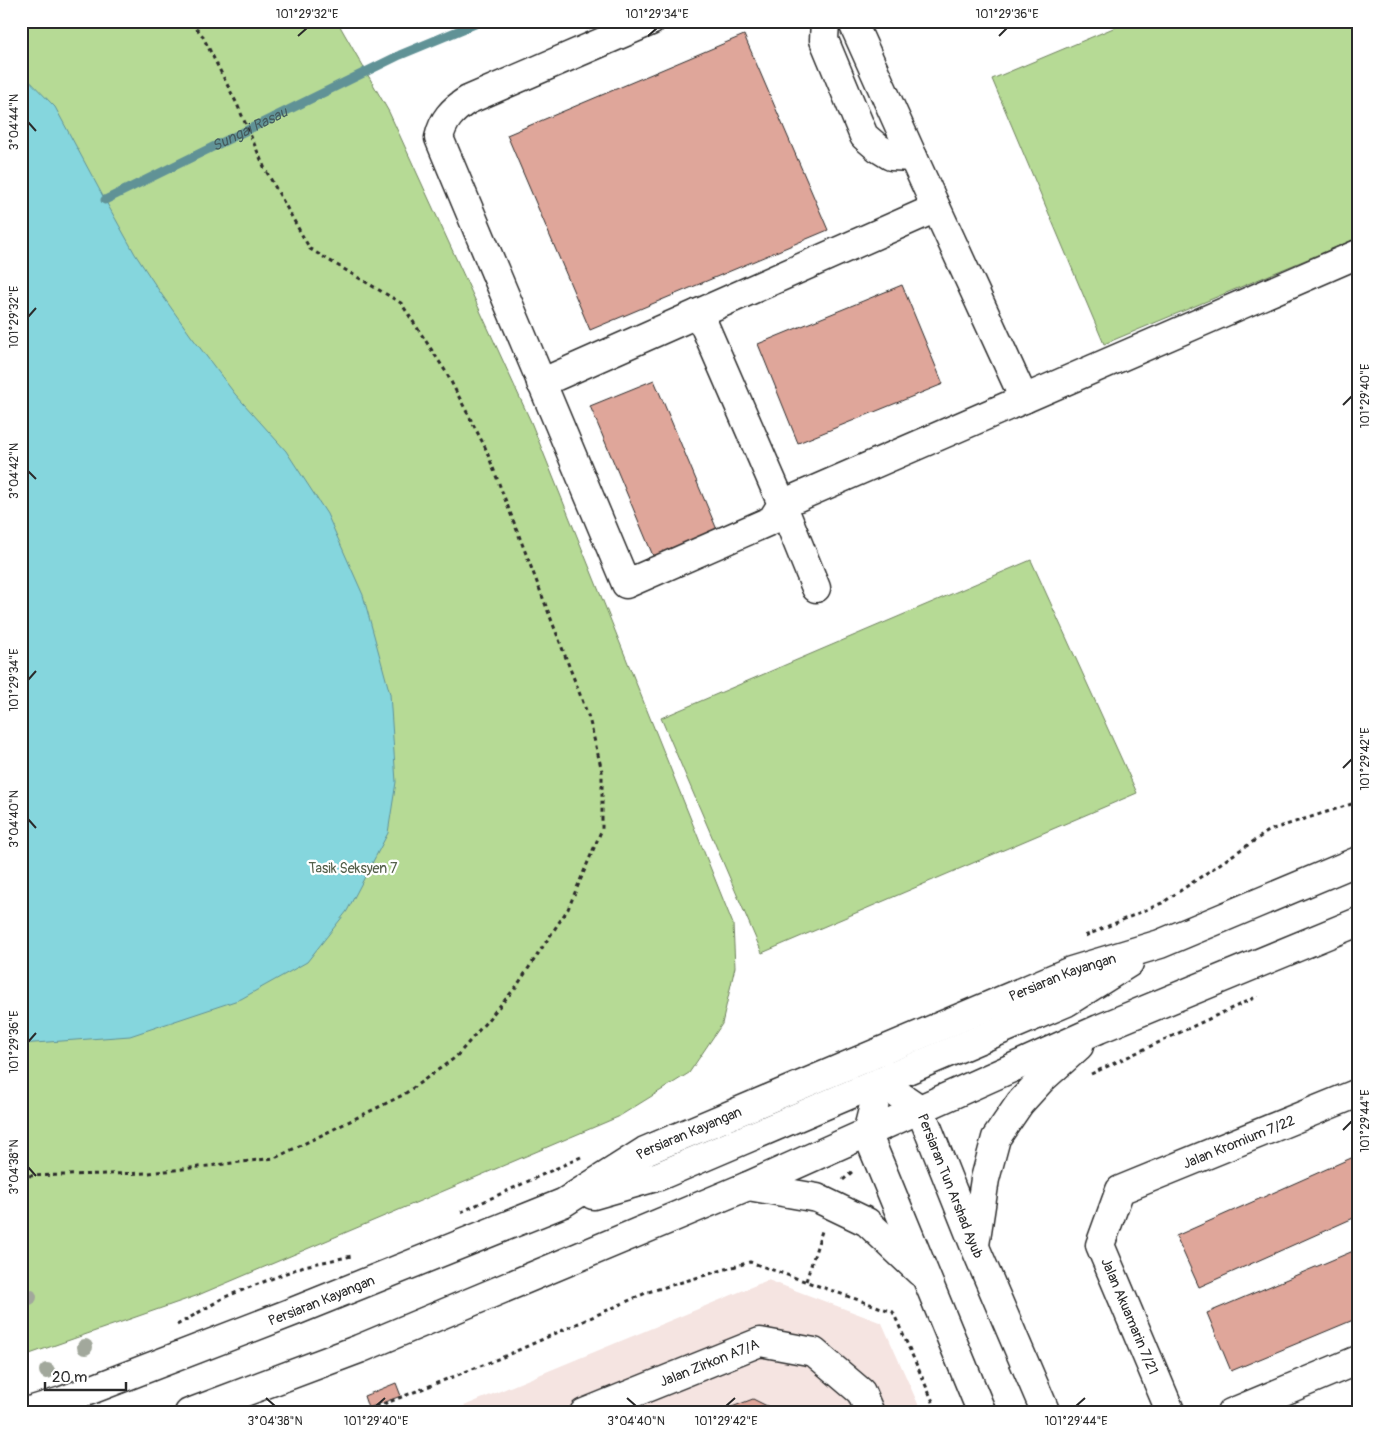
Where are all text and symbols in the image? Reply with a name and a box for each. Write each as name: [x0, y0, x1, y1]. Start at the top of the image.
text: 101°29'32"E: [276, 7, 338, 22]
text: 101°29'34"E: [626, 7, 688, 22]
text: 101°29'36"E: [976, 7, 1038, 22]
text: 3°04'44"N: [7, 94, 22, 150]
water label: Sungai Rasau: [209, 102, 292, 156]
text: 101°29'32"E: [7, 286, 22, 348]
text: 101°29'40"E: [1358, 364, 1373, 428]
text: 3°04'42"N: [7, 443, 22, 499]
text: 101°29'34"E: [7, 649, 22, 711]
text: 101°29'42"E: [1358, 728, 1373, 790]
text: 3°04'40"N: [7, 790, 22, 848]
park label: Tasik Seksyen 7: [308, 860, 398, 877]
street label: Persiaran Kayangan: [1007, 950, 1118, 1005]
text: 101°29'36"E: [7, 1011, 22, 1073]
text: 101°29'44"E: [1358, 1089, 1373, 1153]
street label: Persiaran Kayangan: [633, 1103, 744, 1164]
street label: Persiaran Tun Arshad Ayub: [914, 1111, 987, 1261]
street label: Jalan Kromium 7/22: [1180, 1112, 1297, 1172]
text: 3°04'38"N: [7, 1139, 22, 1195]
street label: Jalan Akuamarin 7/21: [1097, 1255, 1162, 1377]
street label: Persiaran Kayangan: [266, 1272, 377, 1330]
street label: Jalan Zirkon A7/A: [657, 1335, 762, 1391]
scale bar: [45, 1359, 126, 1391]
text: 20 m: [52, 1368, 87, 1387]
text: 3°04'38"N: [247, 1414, 303, 1429]
text: 101°29'40"E: [344, 1414, 408, 1429]
text: 3°04'40"N: [607, 1414, 665, 1429]
text: 101°29'42"E: [695, 1414, 757, 1429]
text: 101°29'44"E: [1044, 1414, 1108, 1429]

